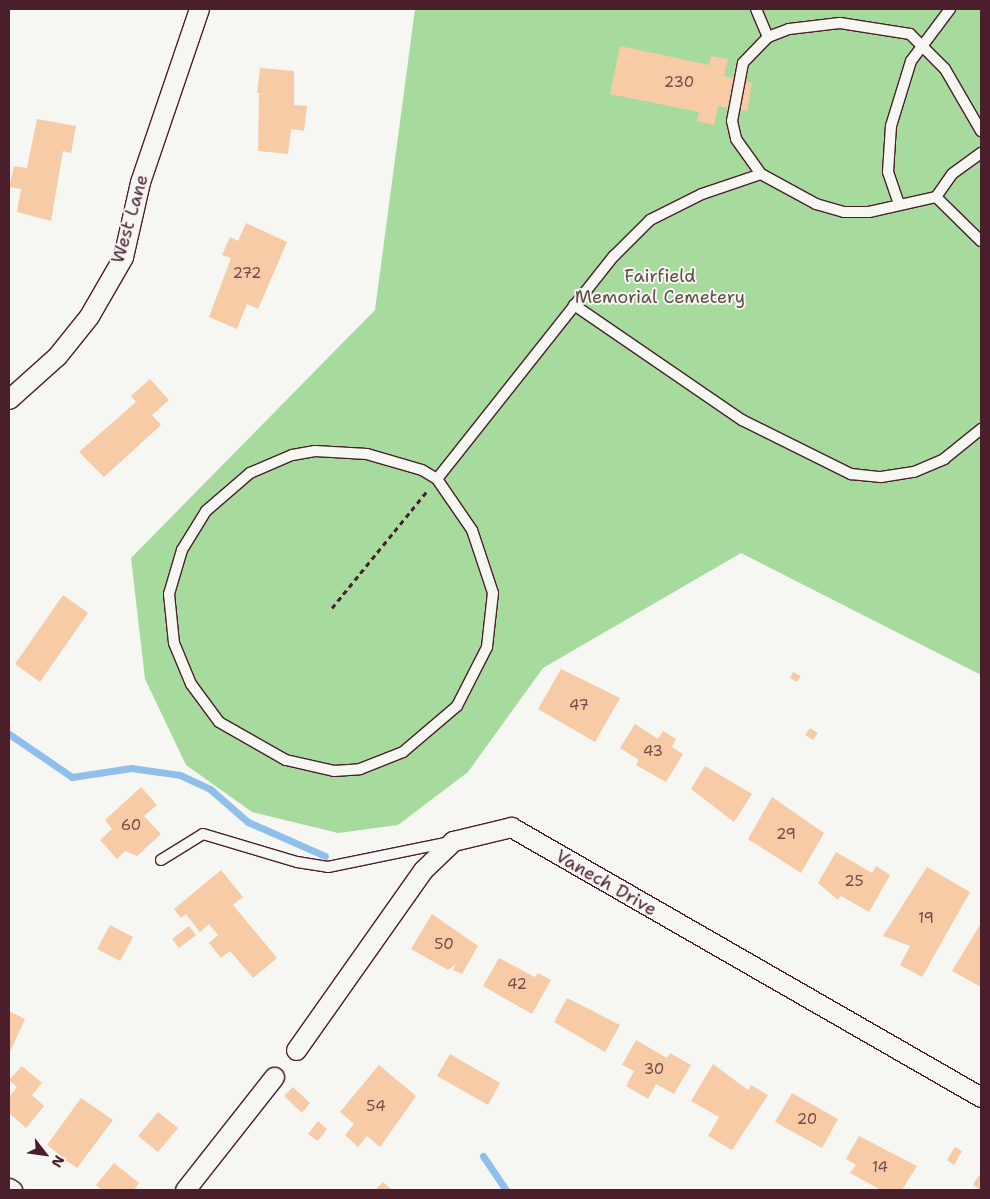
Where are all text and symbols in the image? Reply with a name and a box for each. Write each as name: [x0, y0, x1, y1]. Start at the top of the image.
house number: 230: [664, 74, 694, 92]
street label: West Lane: [107, 172, 153, 266]
house number: 272: [232, 265, 262, 283]
park label: Fairfield Memorial Cemetery: [575, 266, 745, 308]
house number: 47: [569, 697, 589, 715]
house number: 43: [643, 743, 663, 761]
house number: 60: [121, 817, 141, 835]
house number: 29: [776, 826, 796, 844]
street label: Vanech Drive: [552, 845, 660, 921]
house number: 25: [844, 873, 864, 891]
house number: 19: [918, 910, 934, 928]
house number: 50: [434, 936, 454, 954]
house number: 42: [507, 976, 527, 994]
house number: 30: [644, 1061, 664, 1079]
house number: 54: [366, 1098, 386, 1116]
house number: 20: [797, 1111, 817, 1129]
north arrow: [20, 1129, 70, 1179]
text: N: [47, 1152, 69, 1171]
house number: 14: [872, 1159, 888, 1177]

